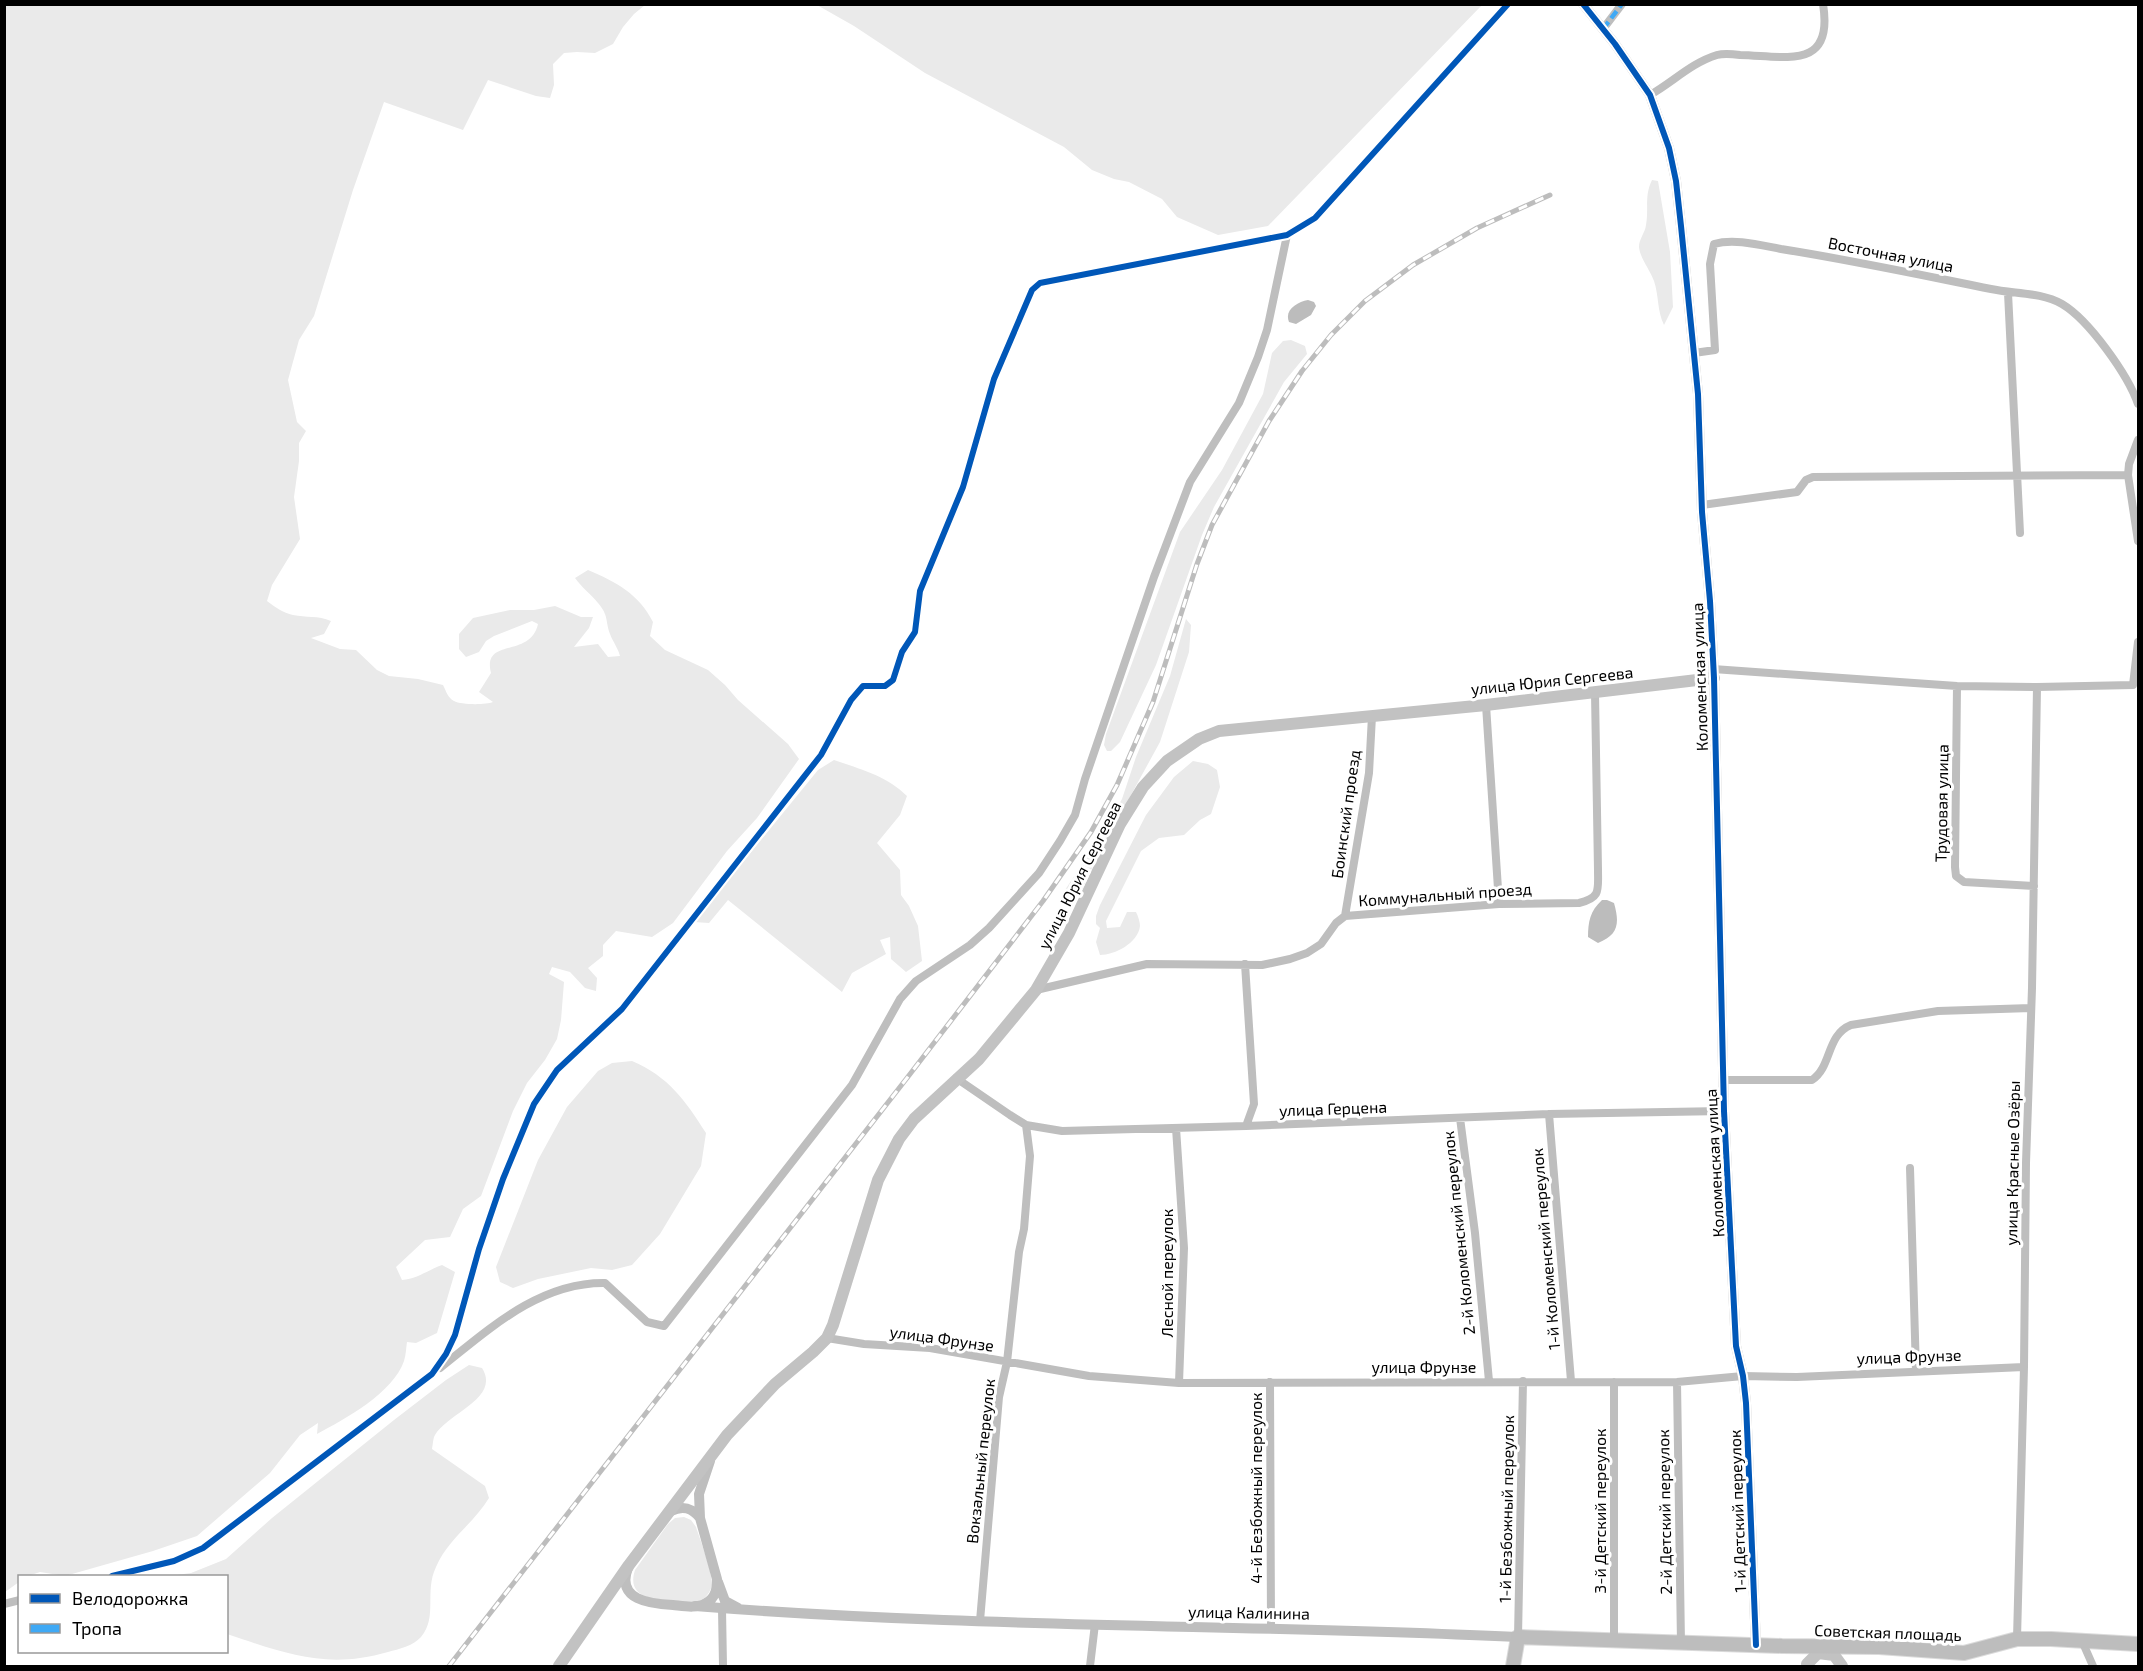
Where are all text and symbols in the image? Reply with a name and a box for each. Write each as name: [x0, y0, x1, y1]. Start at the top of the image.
street label: Восточная улица: [1826, 233, 1955, 276]
street label: Коломенская улица: [1687, 602, 1712, 752]
street label: улица Юрия Сергеева: [1470, 662, 1634, 699]
street label: Трудовая улица: [1930, 744, 1953, 862]
street label: Боинский проезд: [1327, 748, 1363, 880]
street label: улица Юрия Сергеева: [1033, 798, 1125, 952]
street label: Коммунальный проезд: [1358, 878, 1532, 911]
street label: улица Красные Озёры: [2001, 1080, 2024, 1246]
street label: Коломенская улица: [1701, 1088, 1728, 1238]
street label: улица Герцена: [1279, 1097, 1387, 1120]
street label: 2-й Коломенский переулок: [1438, 1130, 1479, 1336]
street label: 1-й Коломенский переулок: [1527, 1147, 1564, 1351]
street label: Лесной переулок: [1157, 1208, 1177, 1337]
street label: улица Фрунзе: [889, 1321, 995, 1356]
street label: улица Фрунзе: [1856, 1345, 1962, 1368]
street label: улица Фрунзе: [1371, 1357, 1477, 1377]
street label: Вокзальный переулок: [962, 1377, 999, 1545]
street label: 4-й Безбожный переулок: [1246, 1392, 1266, 1584]
street label: 1-й Безбожный переулок: [1495, 1415, 1518, 1603]
street label: 3-й Детский переулок: [1590, 1428, 1610, 1594]
street label: 2-й Детский переулок: [1653, 1429, 1676, 1595]
street label: 1-й Детский переулок: [1725, 1429, 1750, 1593]
legend: [18, 1575, 228, 1653]
text: Велодорожка: [72, 1587, 188, 1609]
street label: улица Калинина: [1188, 1601, 1310, 1624]
text: Тропа: [72, 1617, 122, 1639]
street label: Советская площадь: [1814, 1620, 1962, 1644]

